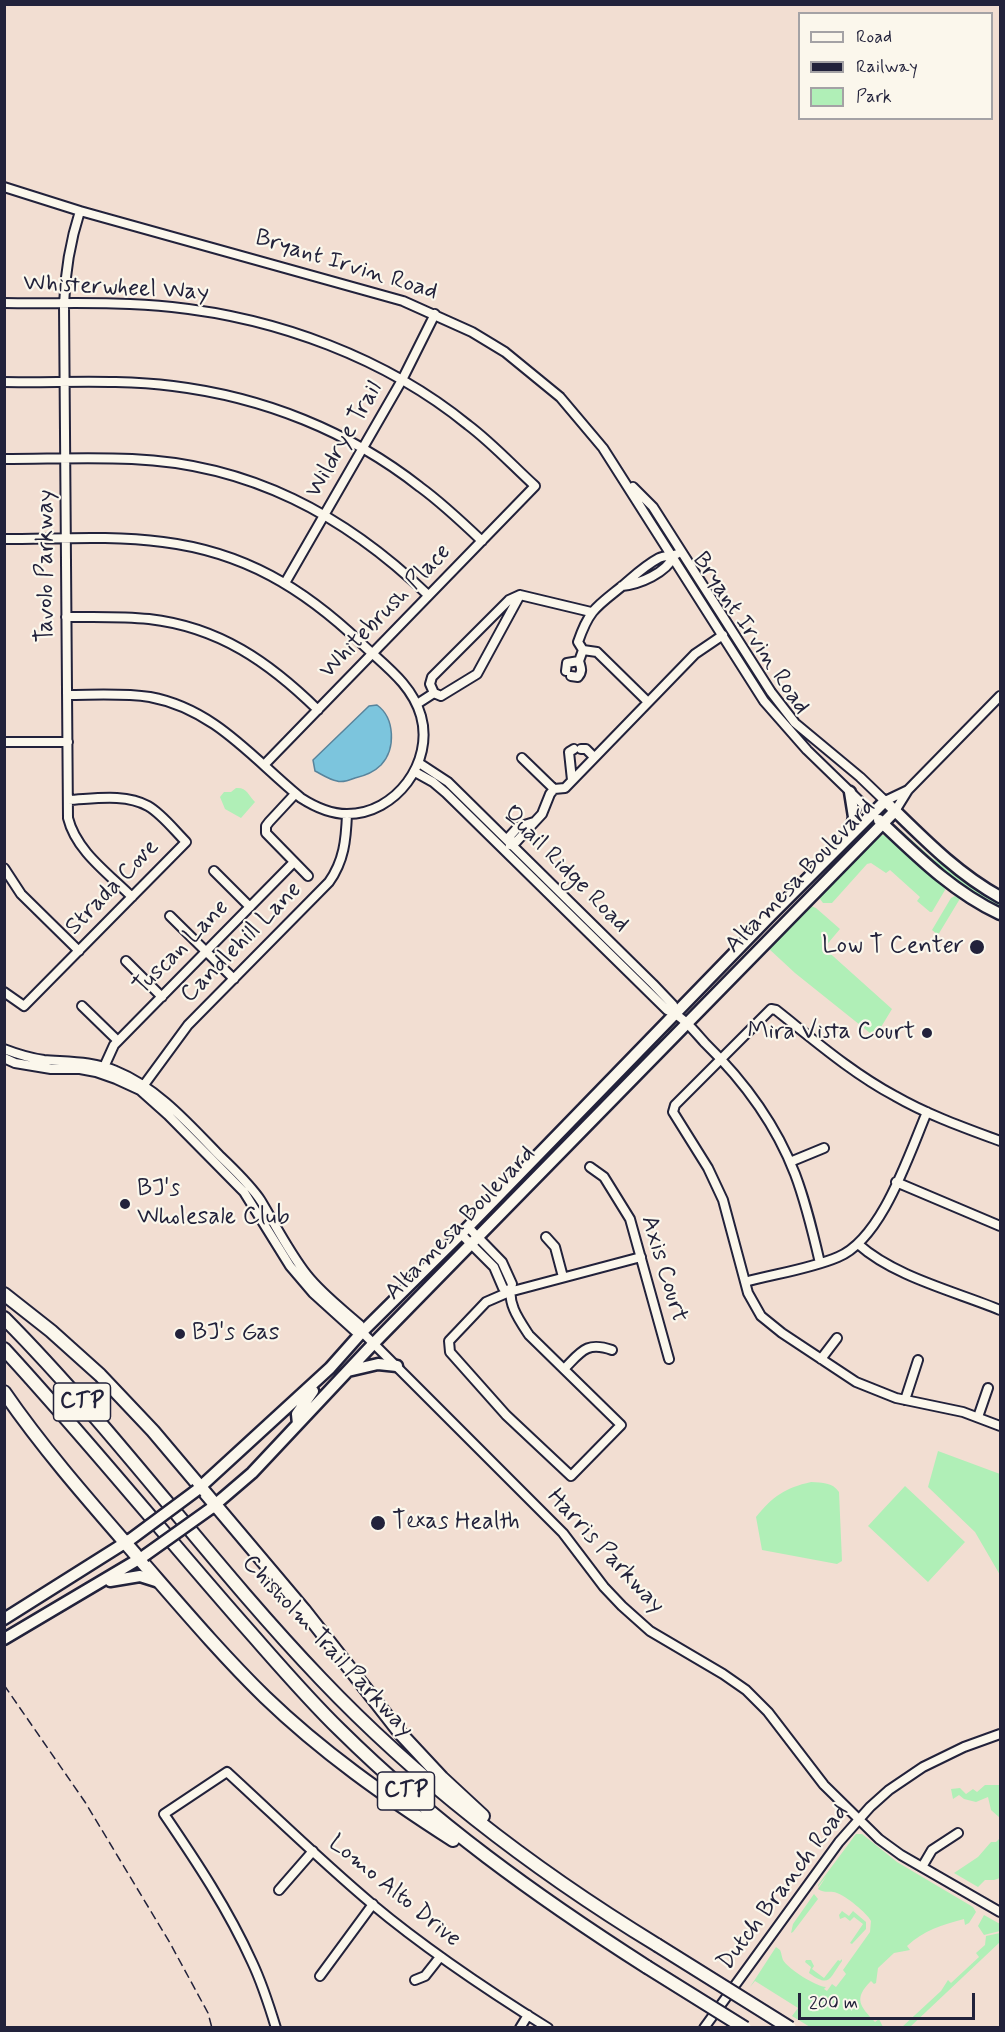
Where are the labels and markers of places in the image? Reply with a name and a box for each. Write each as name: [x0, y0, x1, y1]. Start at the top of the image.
place label: Low T Center: [822, 933, 964, 961]
marker: Low T Center: [968, 938, 986, 956]
place label: Mira Vista Court: [748, 1019, 915, 1047]
marker: Mira Vista Court: [920, 1026, 934, 1040]
place label: BJ's Wholesale Club: [137, 1176, 290, 1232]
marker: BJ's Wholesale Club: [118, 1197, 132, 1211]
place label: BJ's Gas: [192, 1320, 279, 1348]
marker: BJ's Gas: [173, 1327, 187, 1341]
place label: Texas Health: [392, 1509, 520, 1537]
marker: Texas Health: [369, 1514, 387, 1532]

